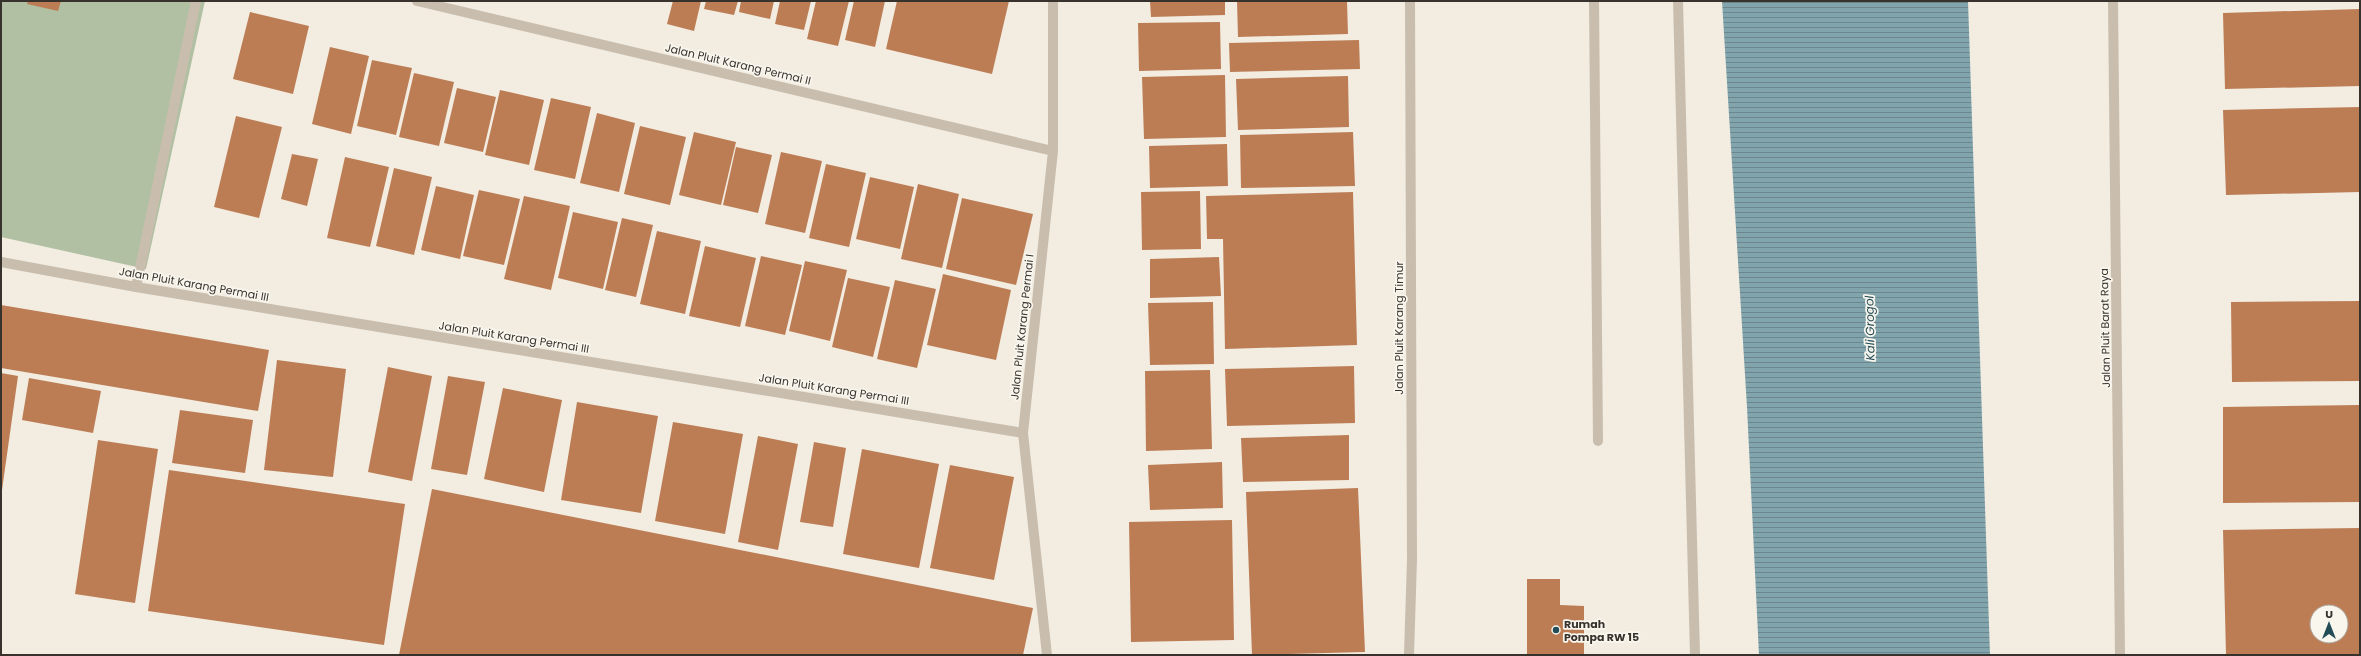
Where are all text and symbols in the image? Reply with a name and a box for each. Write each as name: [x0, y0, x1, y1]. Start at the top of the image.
street label: Jalan Pluit Karang Permai II: [663, 39, 813, 89]
street label: Jalan Pluit Karang Permai I: [1006, 253, 1038, 401]
street label: Jalan Pluit Karang Timur: [1391, 261, 1407, 395]
street label: Jalan Pluit Karang Permai III: [118, 263, 270, 305]
street label: Jalan Pluit Barat Raya: [2096, 268, 2114, 388]
water label: Kali Grogol: [1860, 295, 1879, 361]
street label: Jalan Pluit Karang Permai III: [438, 317, 590, 357]
street label: Jalan Pluit Karang Permai III: [758, 369, 910, 409]
north arrow: [2309, 604, 2349, 644]
text: U: [2325, 606, 2333, 622]
place label: Rumah Pompa RW 15: [1564, 616, 1639, 645]
marker: Rumah Pompa RW 15: [1551, 625, 1561, 635]

